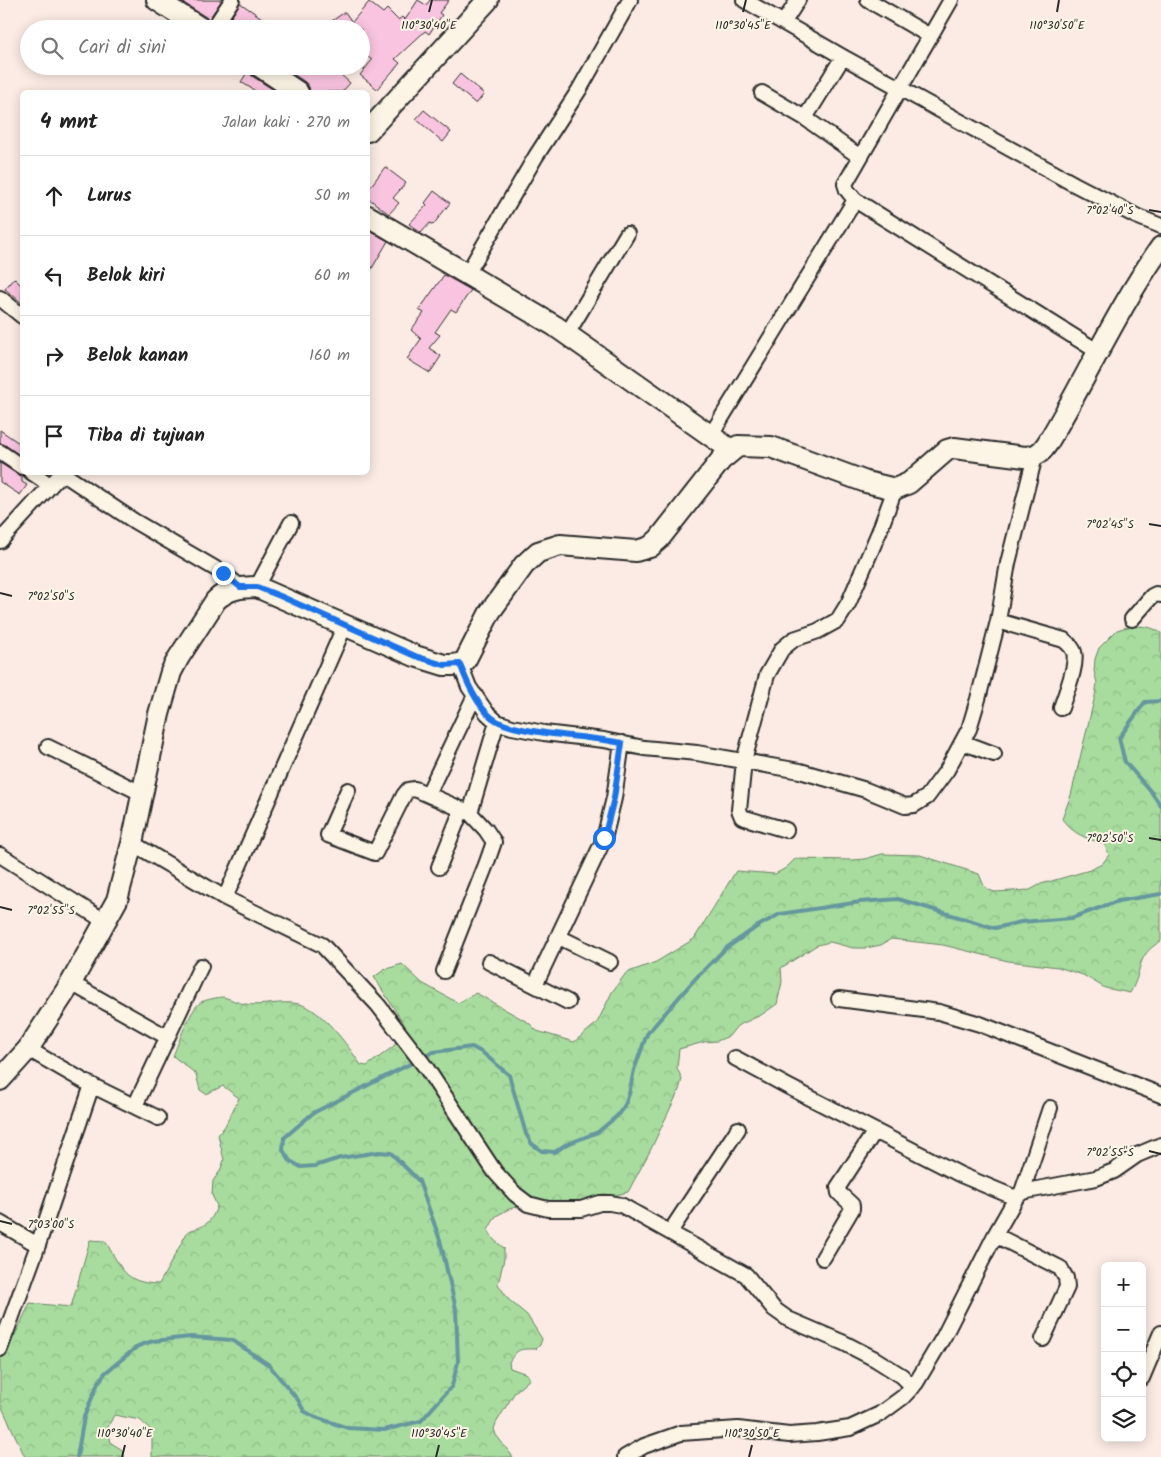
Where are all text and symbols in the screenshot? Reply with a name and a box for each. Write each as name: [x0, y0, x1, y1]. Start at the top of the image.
text: 110°30'40"E: [401, 16, 458, 35]
text: 110°30'45"E: [715, 16, 772, 35]
text: 110°30'50"E: [1029, 16, 1086, 35]
search box: [20, 20, 370, 75]
text: Cari di sini: [78, 33, 166, 63]
icon: search: [38, 34, 66, 62]
text: 4 mnt: [40, 106, 98, 139]
text: Jalan kaki · 270 m: [222, 110, 350, 135]
text: Lurus: [87, 181, 132, 211]
icon: ahead: [40, 182, 68, 210]
text: 50 m: [314, 183, 350, 208]
text: 7°02'40"S: [1086, 201, 1134, 220]
text: Belok kiri: [87, 261, 165, 291]
icon: left: [40, 262, 68, 290]
text: 60 m: [314, 263, 350, 288]
text: Belok kanan: [87, 341, 188, 371]
icon: right: [40, 342, 68, 370]
text: 160 m: [309, 343, 350, 368]
text: Tiba di tujuan: [87, 421, 205, 451]
icon: arrive: [40, 422, 68, 450]
text: 7°02'45"S: [1086, 515, 1134, 534]
route end: [212, 562, 235, 585]
text: 7°02'50"S: [27, 587, 75, 606]
route start: [593, 827, 616, 850]
text: 7°02'50"S: [1086, 829, 1134, 848]
text: 7°02'55"S: [27, 901, 75, 920]
text: 7°02'55"S: [1086, 1143, 1134, 1162]
text: 7°03'00"S: [28, 1215, 75, 1234]
map controls: [1101, 1262, 1146, 1442]
button: +: [1101, 1262, 1146, 1307]
button: −: [1101, 1307, 1146, 1352]
button: locate: [1101, 1352, 1146, 1397]
button: layers: [1101, 1397, 1146, 1442]
text: 110°30'40"E: [97, 1424, 154, 1443]
text: 110°30'45"E: [411, 1424, 468, 1443]
text: 110°30'50"E: [724, 1424, 781, 1443]

